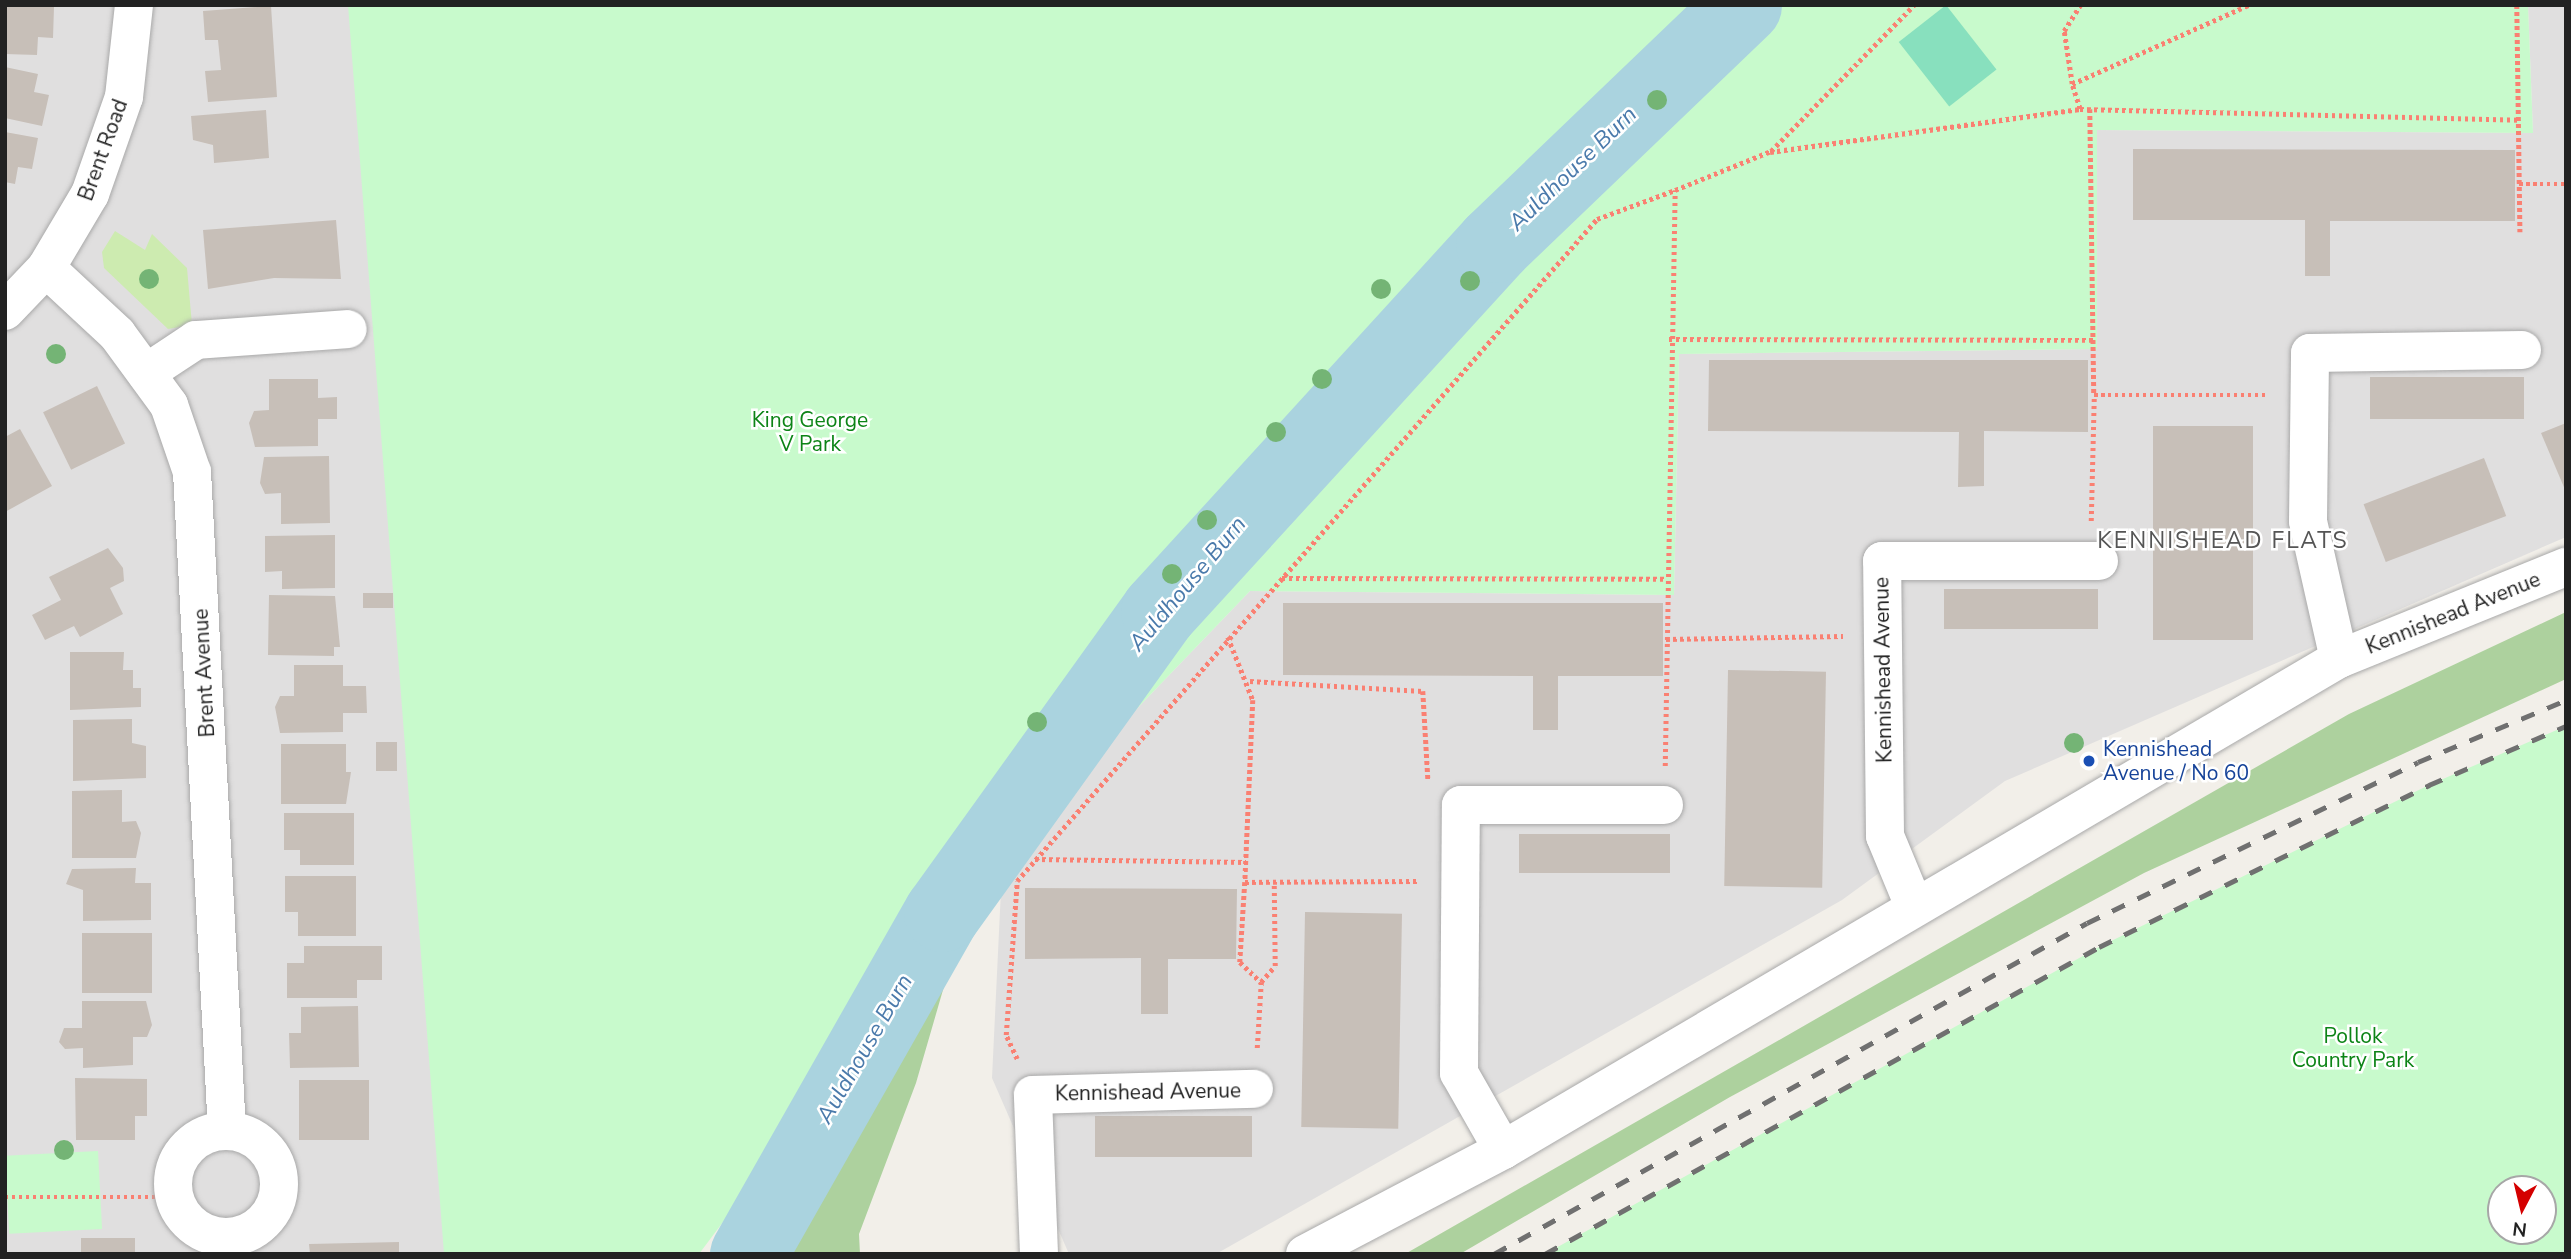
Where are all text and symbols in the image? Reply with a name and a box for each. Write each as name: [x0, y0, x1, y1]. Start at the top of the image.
street label: Brent Road: [73, 96, 133, 204]
water label: Auldhouse Burn: [1503, 101, 1643, 237]
park label: King George V Park: [752, 407, 868, 457]
water label: Auldhouse Burn: [1124, 511, 1252, 657]
district label: KENNISHEAD FLATS: [2099, 527, 2347, 555]
street label: Kennishead Avenue: [2362, 566, 2544, 660]
street label: Kennishead Avenue: [1869, 577, 1897, 763]
street label: Brent Avenue: [188, 608, 220, 738]
place label: Kennishead Avenue / No 60: [2103, 736, 2249, 786]
marker: Kennishead Avenue / No 60: [2081, 753, 2097, 769]
water label: Auldhouse Burn: [811, 970, 919, 1128]
park label: Pollok Country Park: [2292, 1023, 2414, 1073]
street label: Kennishead Avenue: [1055, 1078, 1241, 1106]
north arrow: [2487, 1175, 2557, 1245]
text: N: [2511, 1215, 2528, 1243]

